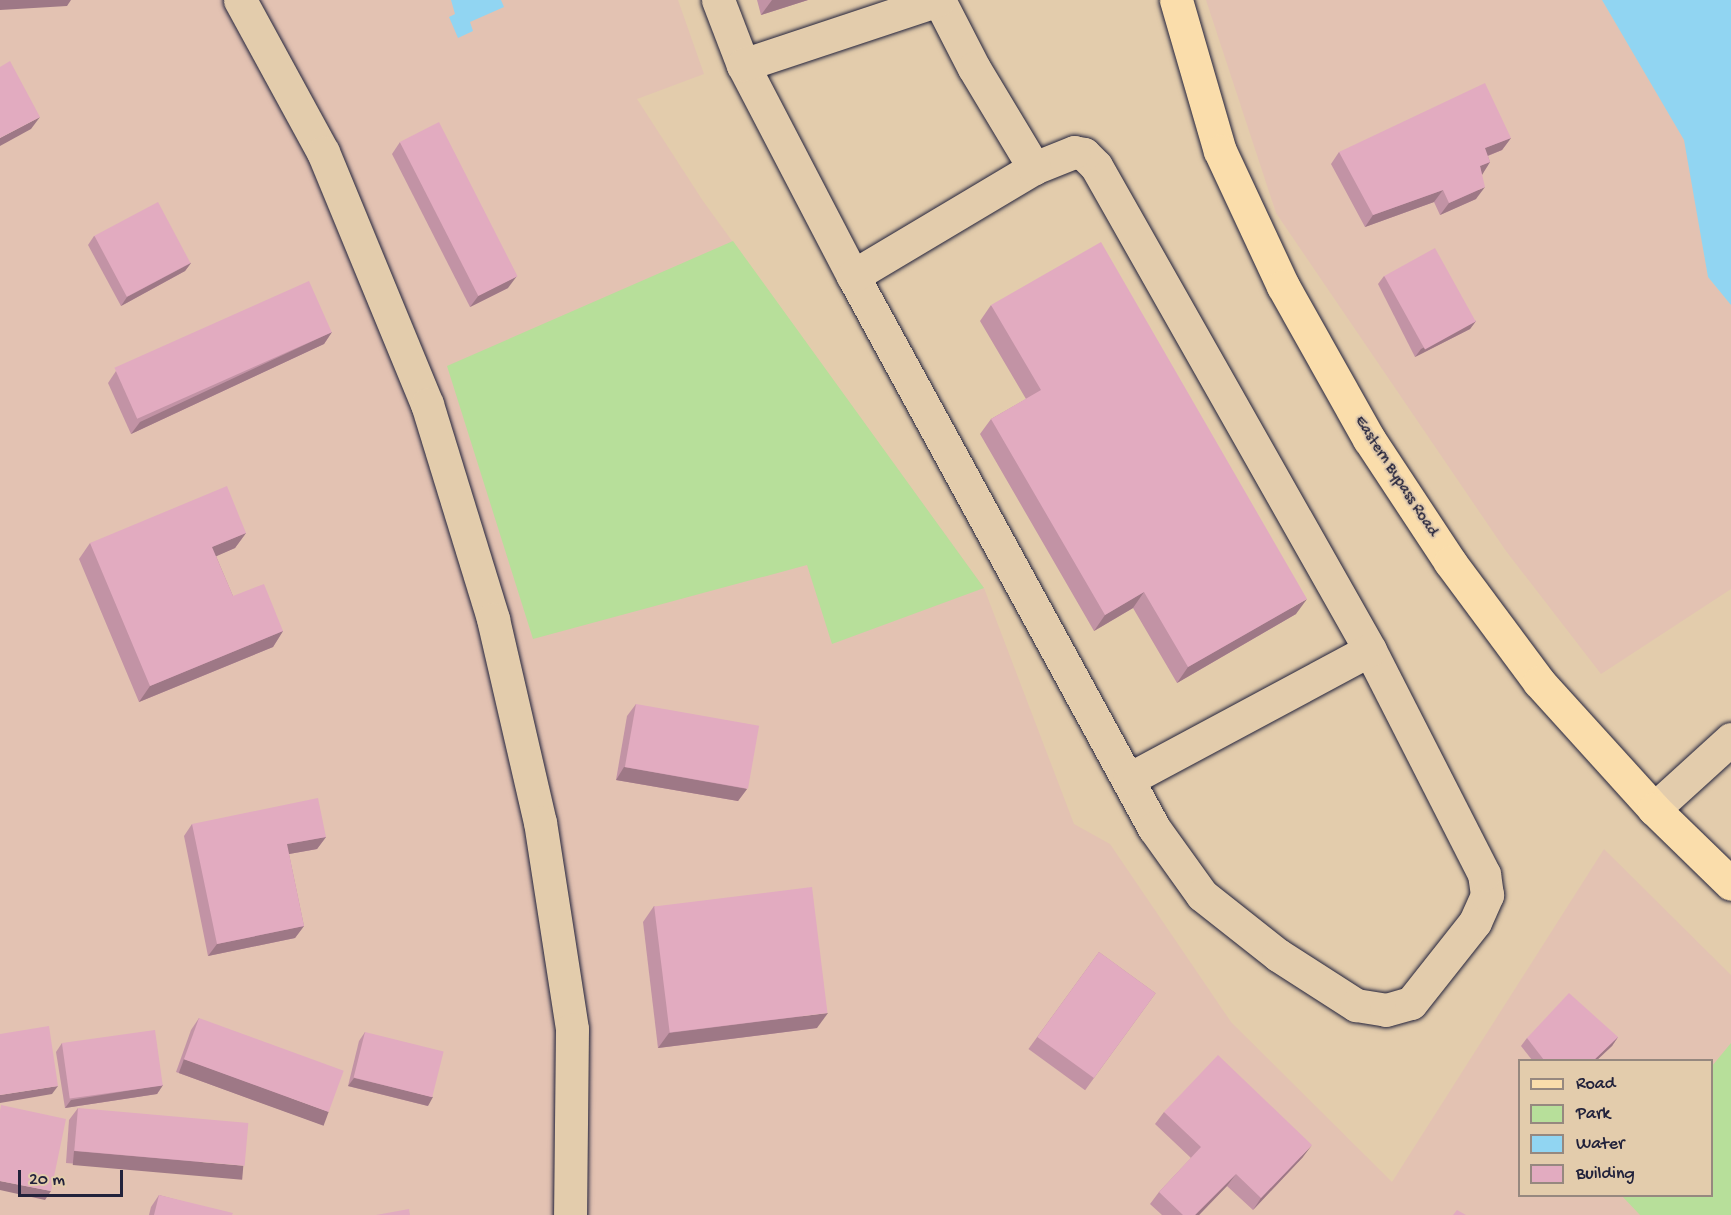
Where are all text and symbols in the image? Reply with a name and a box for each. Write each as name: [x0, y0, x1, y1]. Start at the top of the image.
street label: Eastern Bypass Road: [1349, 413, 1441, 541]
legend: [1518, 1059, 1713, 1197]
text: Road: [1576, 1074, 1615, 1095]
text: Park: [1576, 1104, 1610, 1125]
text: Water: [1576, 1134, 1624, 1155]
scale bar: [21, 1158, 126, 1196]
text: Building: [1576, 1164, 1635, 1185]
text: 20 m: [29, 1170, 65, 1191]

